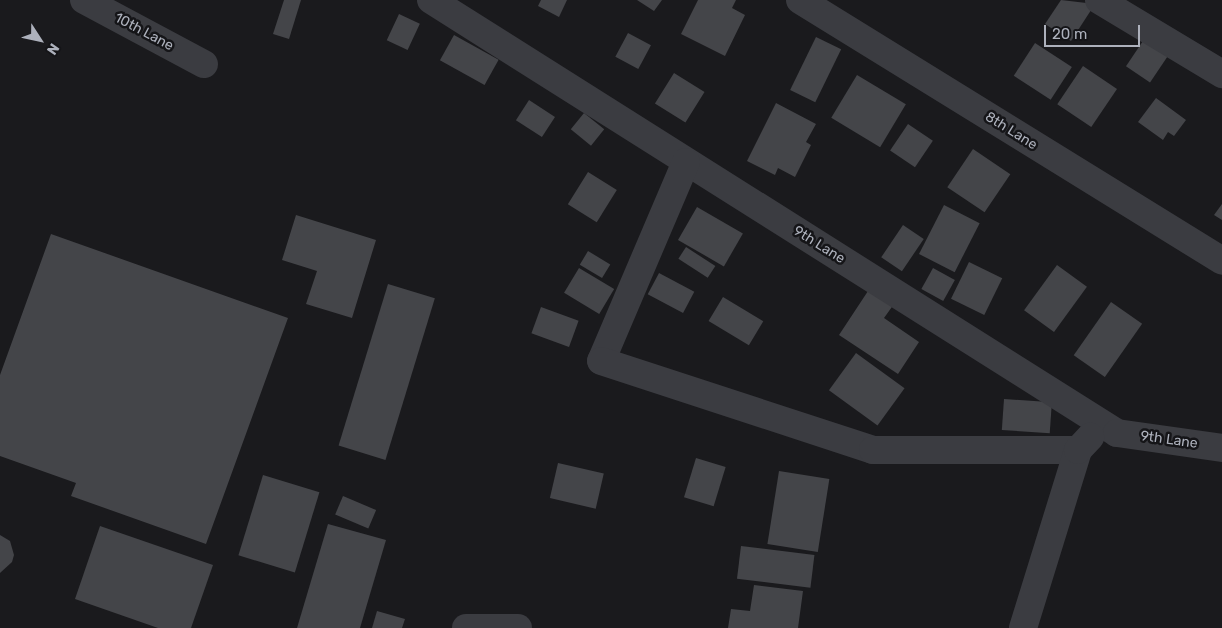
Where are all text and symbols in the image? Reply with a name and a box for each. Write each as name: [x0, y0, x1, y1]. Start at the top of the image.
street label: 10th Lane: [112, 10, 176, 54]
north arrow: [15, 15, 65, 65]
scale bar: [1047, 15, 1143, 47]
text: 20 m: [1052, 25, 1087, 43]
text: N: [43, 40, 63, 58]
street label: 8th Lane: [982, 108, 1040, 154]
street label: 9th Lane: [790, 223, 848, 267]
street label: 9th Lane: [1139, 428, 1199, 452]

